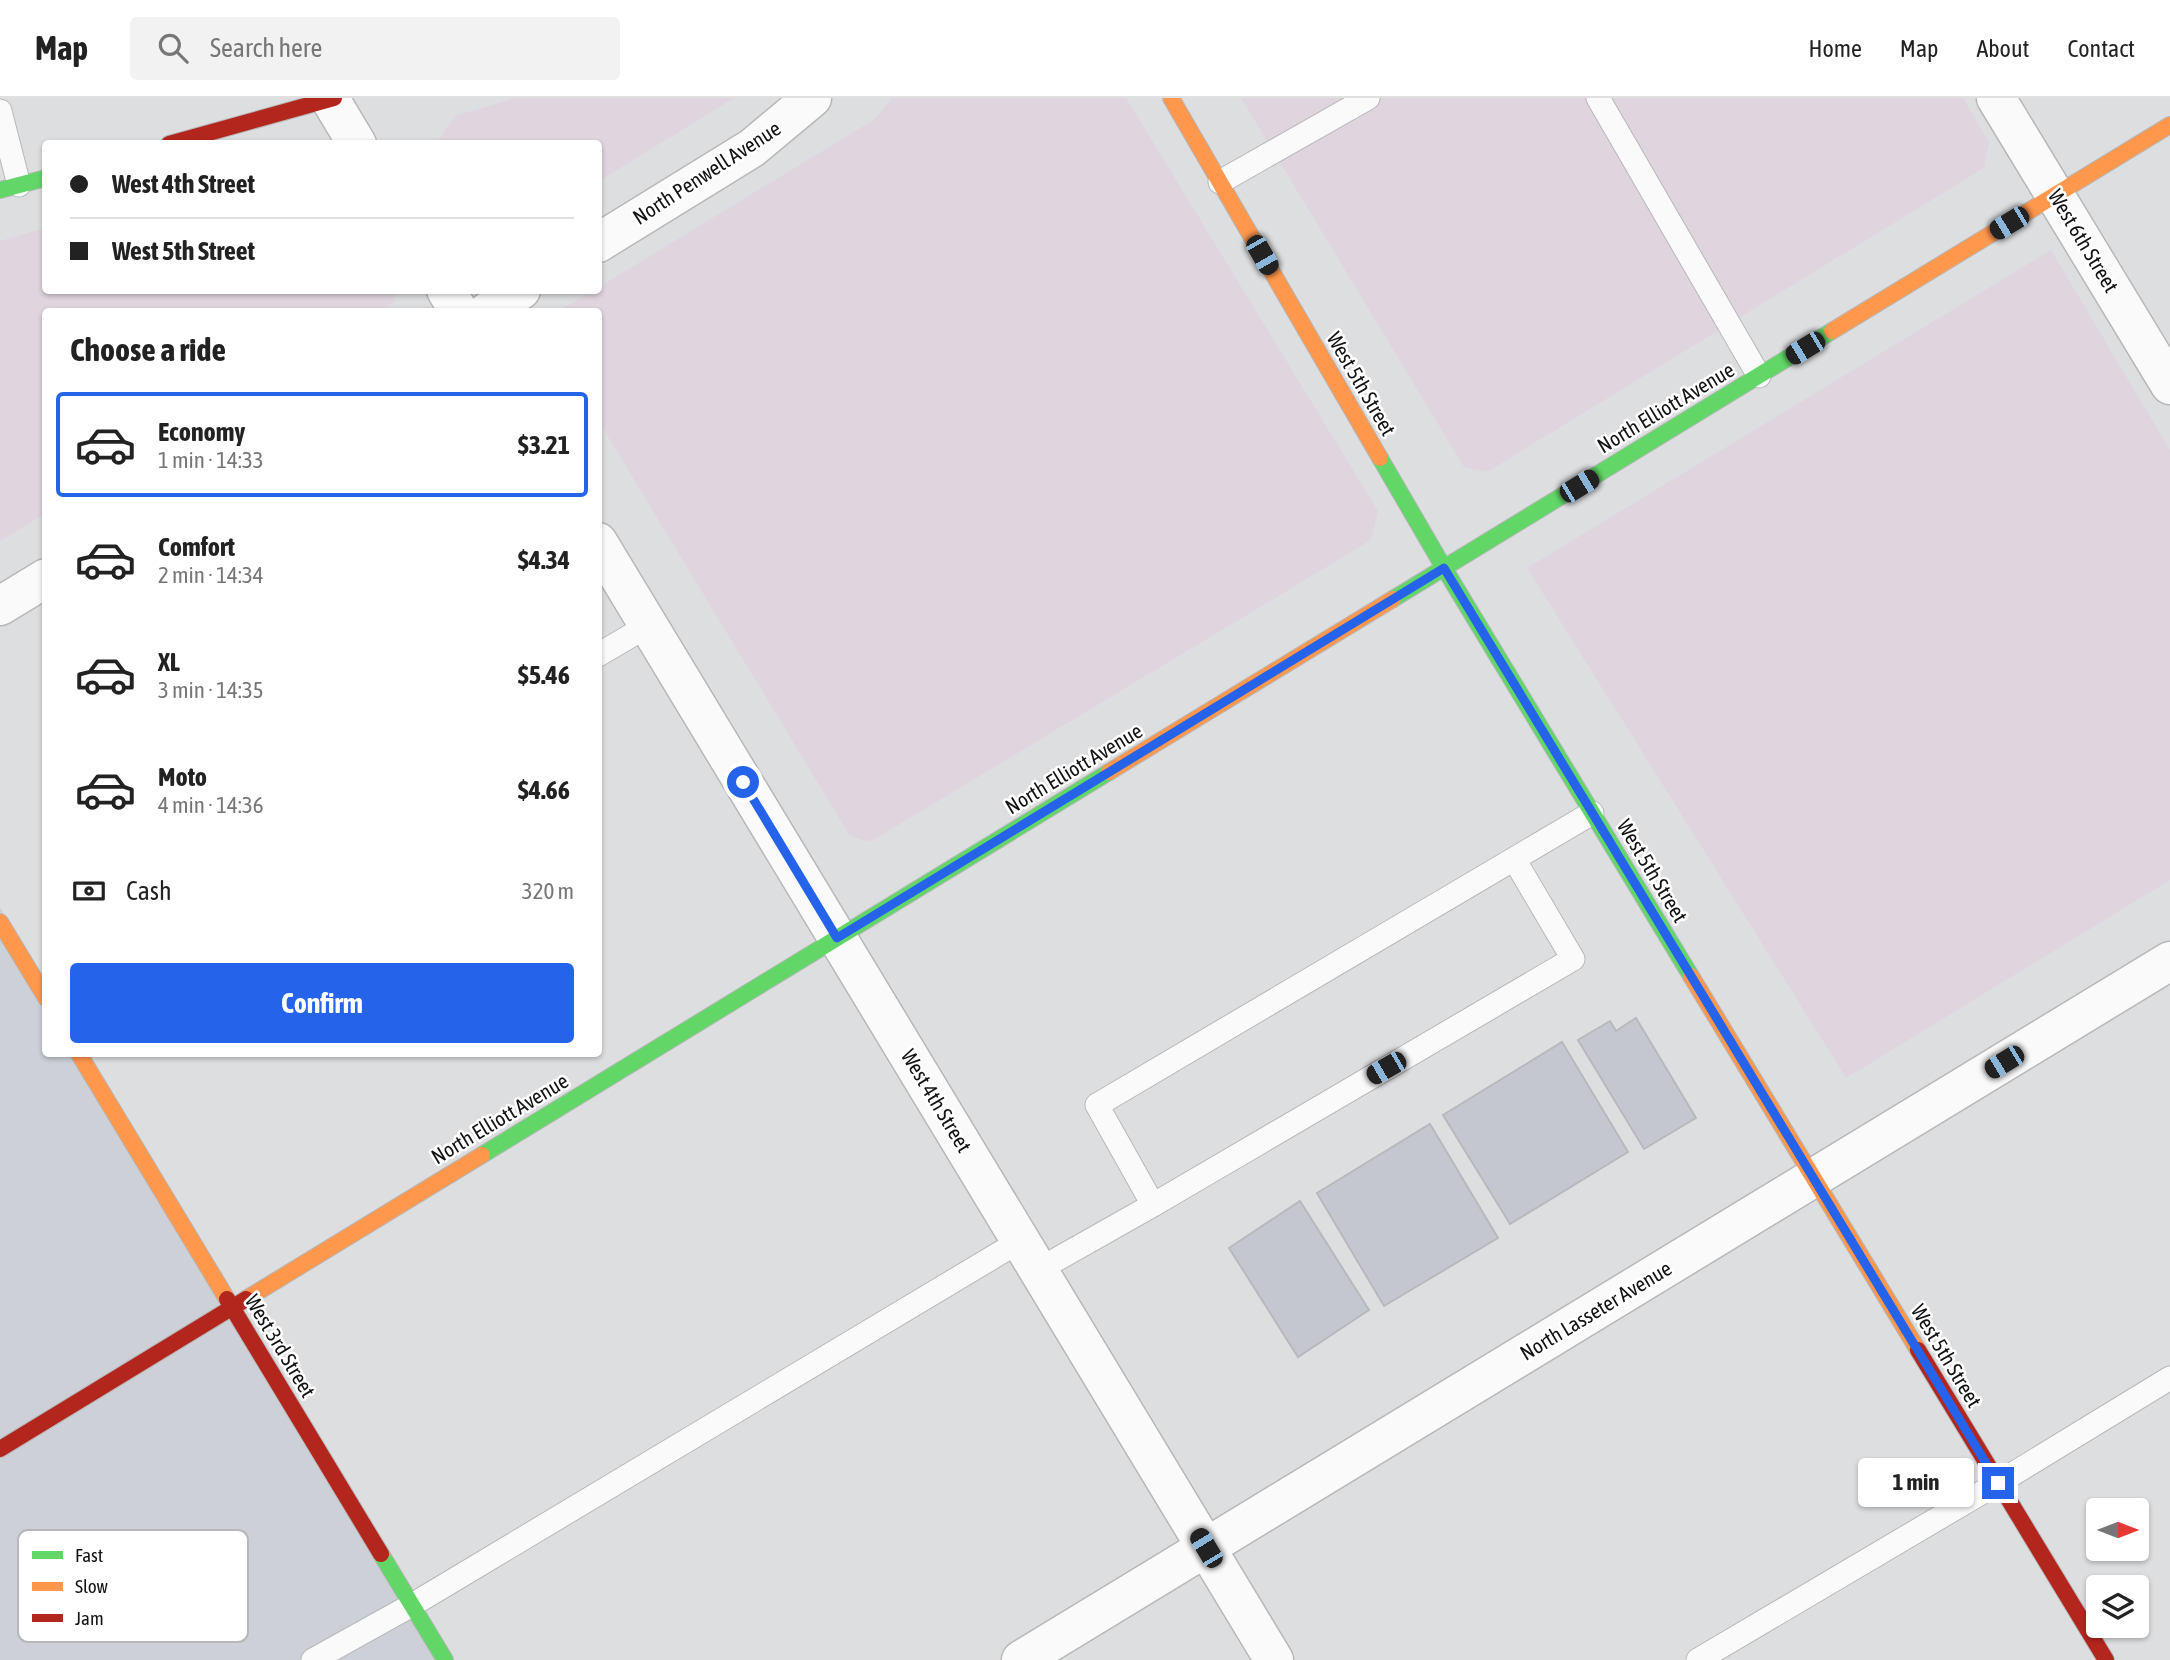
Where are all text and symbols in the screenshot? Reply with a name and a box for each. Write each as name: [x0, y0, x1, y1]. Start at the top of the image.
search box: [130, 17, 620, 80]
text: Map: [35, 29, 88, 67]
icon: search: [154, 29, 192, 67]
text: Search here: [210, 33, 322, 63]
text: Home: [1808, 35, 1862, 62]
text: Map: [1900, 35, 1938, 62]
text: About: [1976, 35, 2029, 62]
text: Contact: [2067, 35, 2135, 62]
street label: North Penwell Avenue: [628, 115, 785, 229]
text: West 4th Street: [112, 169, 255, 199]
street label: West 6th Street: [2044, 185, 2124, 296]
car: [1986, 203, 2033, 243]
car: [1243, 232, 1282, 278]
text: West 5th Street: [112, 236, 255, 266]
street label: West 5th Street: [1323, 327, 1401, 440]
car: [1782, 328, 1829, 368]
text: Choose a ride: [70, 331, 226, 368]
street label: North Elliott Avenue: [1593, 357, 1738, 457]
icon: car: [74, 413, 137, 476]
text: Economy: [158, 417, 245, 447]
text: $3.21: [518, 430, 570, 460]
text: 1 min · 14:33: [158, 447, 264, 473]
car: [1556, 466, 1603, 506]
icon: car: [74, 528, 137, 591]
text: Comfort: [158, 532, 235, 562]
text: $4.34: [518, 545, 570, 575]
text: 2 min · 14:34: [158, 562, 264, 588]
icon: car: [74, 643, 137, 706]
text: XL: [158, 647, 180, 677]
text: $5.46: [518, 660, 570, 690]
text: 3 min · 14:35: [158, 677, 264, 703]
street label: North Elliott Avenue: [1001, 718, 1146, 818]
icon: car: [74, 758, 137, 821]
text: Moto: [158, 762, 207, 792]
route start: [727, 766, 759, 798]
text: $4.66: [518, 775, 570, 805]
text: 4 min · 14:36: [158, 792, 264, 818]
street label: West 5th Street: [1613, 815, 1693, 926]
icon: cash: [70, 872, 108, 910]
text: Cash: [126, 876, 172, 906]
text: 320 m: [522, 878, 574, 904]
button: Confirm: [70, 963, 574, 1043]
car: [1981, 1042, 2028, 1082]
street label: West 4th Street: [897, 1045, 977, 1156]
car: [1363, 1048, 1410, 1088]
street label: North Elliott Avenue: [427, 1068, 572, 1168]
street label: North Lasseter Avenue: [1516, 1256, 1675, 1365]
street label: West 3rd Street: [241, 1290, 321, 1401]
street label: West 5th Street: [1907, 1300, 1987, 1411]
callout: 1 min: [1858, 1458, 1974, 1508]
route end: [1982, 1467, 2014, 1499]
text: 1 min: [1893, 1469, 1939, 1495]
north arrow: [2086, 1498, 2149, 1561]
map controls: [2086, 1498, 2149, 1638]
car: [1187, 1525, 1226, 1571]
legend: [18, 1530, 248, 1642]
text: Fast: [75, 1544, 103, 1566]
text: Slow: [75, 1575, 109, 1597]
button: layers: [2086, 1575, 2149, 1638]
text: Jam: [75, 1607, 104, 1629]

